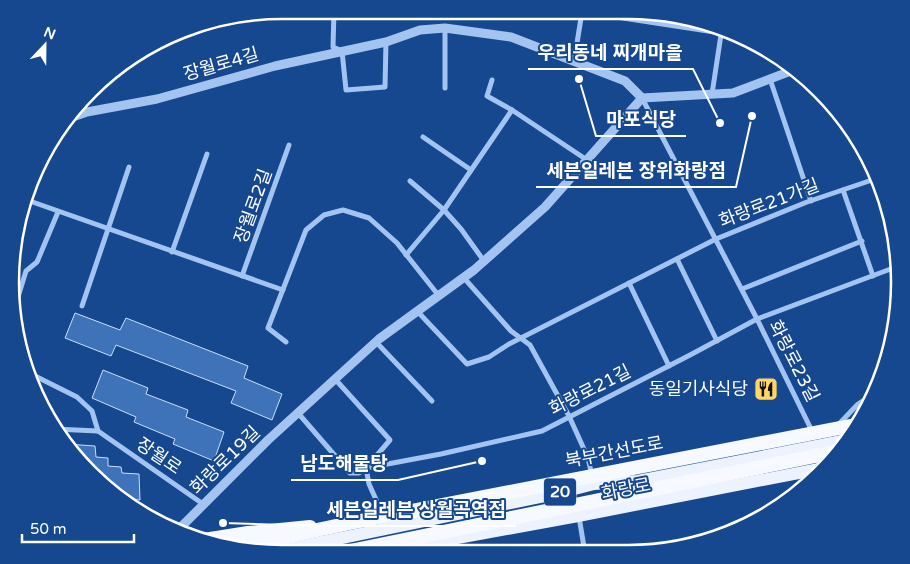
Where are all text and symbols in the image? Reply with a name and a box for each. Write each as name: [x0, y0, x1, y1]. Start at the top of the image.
north arrow: [20, 20, 70, 70]
text: N: [41, 23, 58, 43]
callout: 우리동네 찌개마을: [528, 35, 693, 69]
text: 우리동네 찌개마을: [538, 42, 682, 64]
street label: 장월로4길: [181, 43, 261, 85]
callout: 마포식당: [596, 102, 686, 136]
text: 마포식당: [606, 109, 676, 131]
callout: 세븐일레븐 장위화랑점: [536, 153, 736, 187]
text: 세븐일레븐 장위화랑점: [546, 160, 726, 182]
street label: 장월로2길: [229, 166, 277, 246]
street label: 화랑로21가길: [716, 174, 822, 232]
street label: 화랑로23길: [764, 316, 824, 406]
street label: 화랑로21길: [545, 360, 635, 420]
restaurant icon: 동일기사식당: [753, 376, 779, 402]
place label: 동일기사식당: [649, 378, 748, 400]
street label: 화랑로19길: [185, 421, 265, 499]
street label: 북부간선도로: [563, 432, 665, 472]
street label: 장월로: [132, 433, 186, 479]
callout: 남도해물탕: [291, 446, 398, 480]
text: 남도해물탕: [300, 453, 388, 475]
street label: 화랑로: [600, 473, 652, 505]
road number: 20: [544, 478, 576, 506]
callout: 세븐일레븐 상월곡역점: [316, 492, 516, 526]
text: 세븐일레븐 상월곡역점: [326, 499, 506, 521]
scale bar: [22, 512, 135, 544]
text: 50 m: [30, 520, 67, 538]

